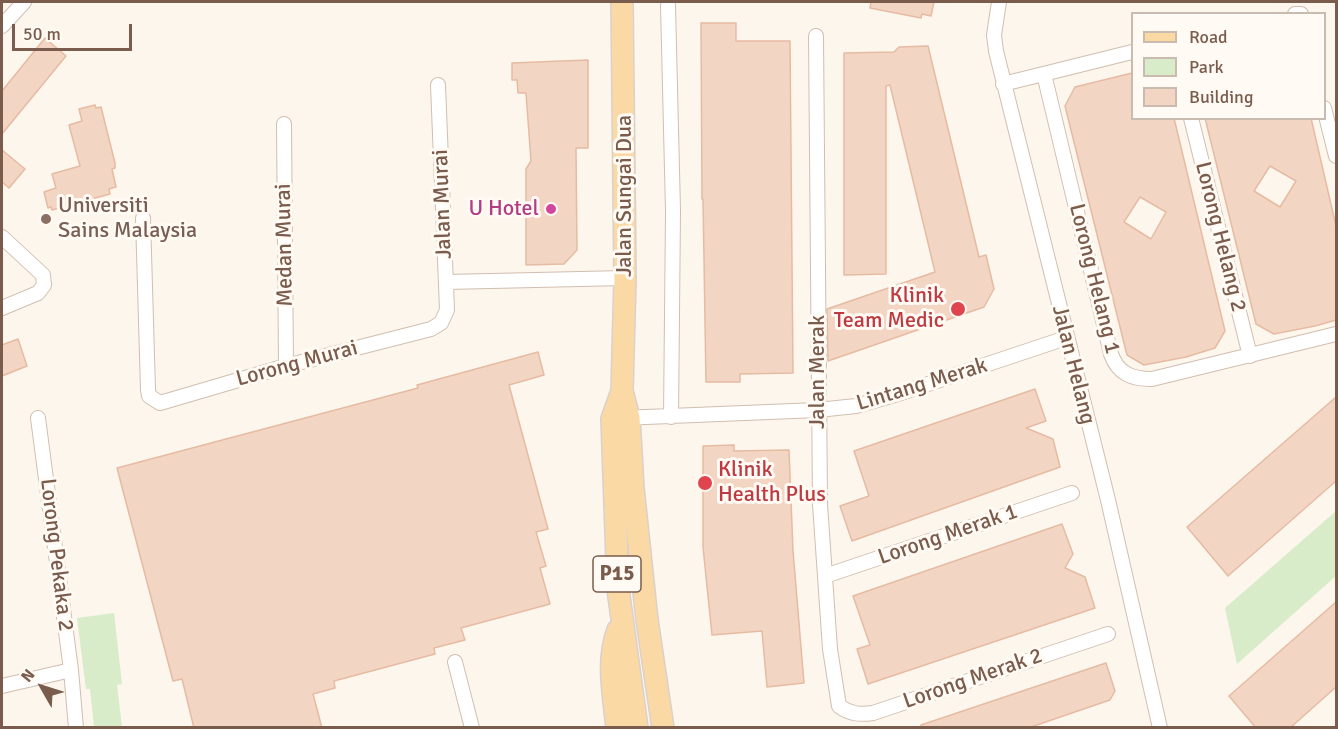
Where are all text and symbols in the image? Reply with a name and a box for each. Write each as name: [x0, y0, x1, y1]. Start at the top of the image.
scale bar: [15, 12, 135, 50]
legend: [1131, 12, 1326, 120]
text: 50 m: [23, 23, 61, 45]
text: Road: [1189, 26, 1228, 48]
text: Park: [1189, 56, 1224, 78]
text: Building: [1189, 86, 1253, 108]
street label: Jalan Sungai Dua: [612, 115, 638, 277]
street label: Jalan Murai: [428, 149, 458, 259]
street label: Lorong Helang 2: [1189, 159, 1251, 315]
street label: Medan Murai: [271, 183, 299, 307]
place label: Universiti Sains Malaysia: [58, 193, 197, 244]
place label: U Hotel: [468, 196, 539, 222]
street label: Lorong Helang 1: [1063, 201, 1125, 357]
marker: U Hotel: [544, 202, 558, 216]
marker: Universiti Sains Malaysia: [39, 212, 53, 226]
place label: Klinik Team Medic: [834, 283, 944, 334]
marker: Klinik Team Medic: [949, 300, 967, 318]
street label: Jalan Helang: [1045, 303, 1101, 427]
street label: Jalan Merak: [805, 315, 831, 429]
street label: Lorong Murai: [233, 335, 361, 393]
street label: Lintang Merak: [853, 353, 991, 417]
place label: Klinik Health Plus: [718, 457, 826, 508]
marker: Klinik Health Plus: [696, 474, 714, 492]
street label: Lorong Pekaka 2: [34, 477, 78, 633]
street label: Lorong Merak 1: [875, 499, 1021, 571]
road number: P15: [593, 556, 641, 592]
street label: Lorong Merak 2: [900, 643, 1046, 715]
north arrow: [12, 657, 72, 717]
text: N: [17, 665, 39, 686]

